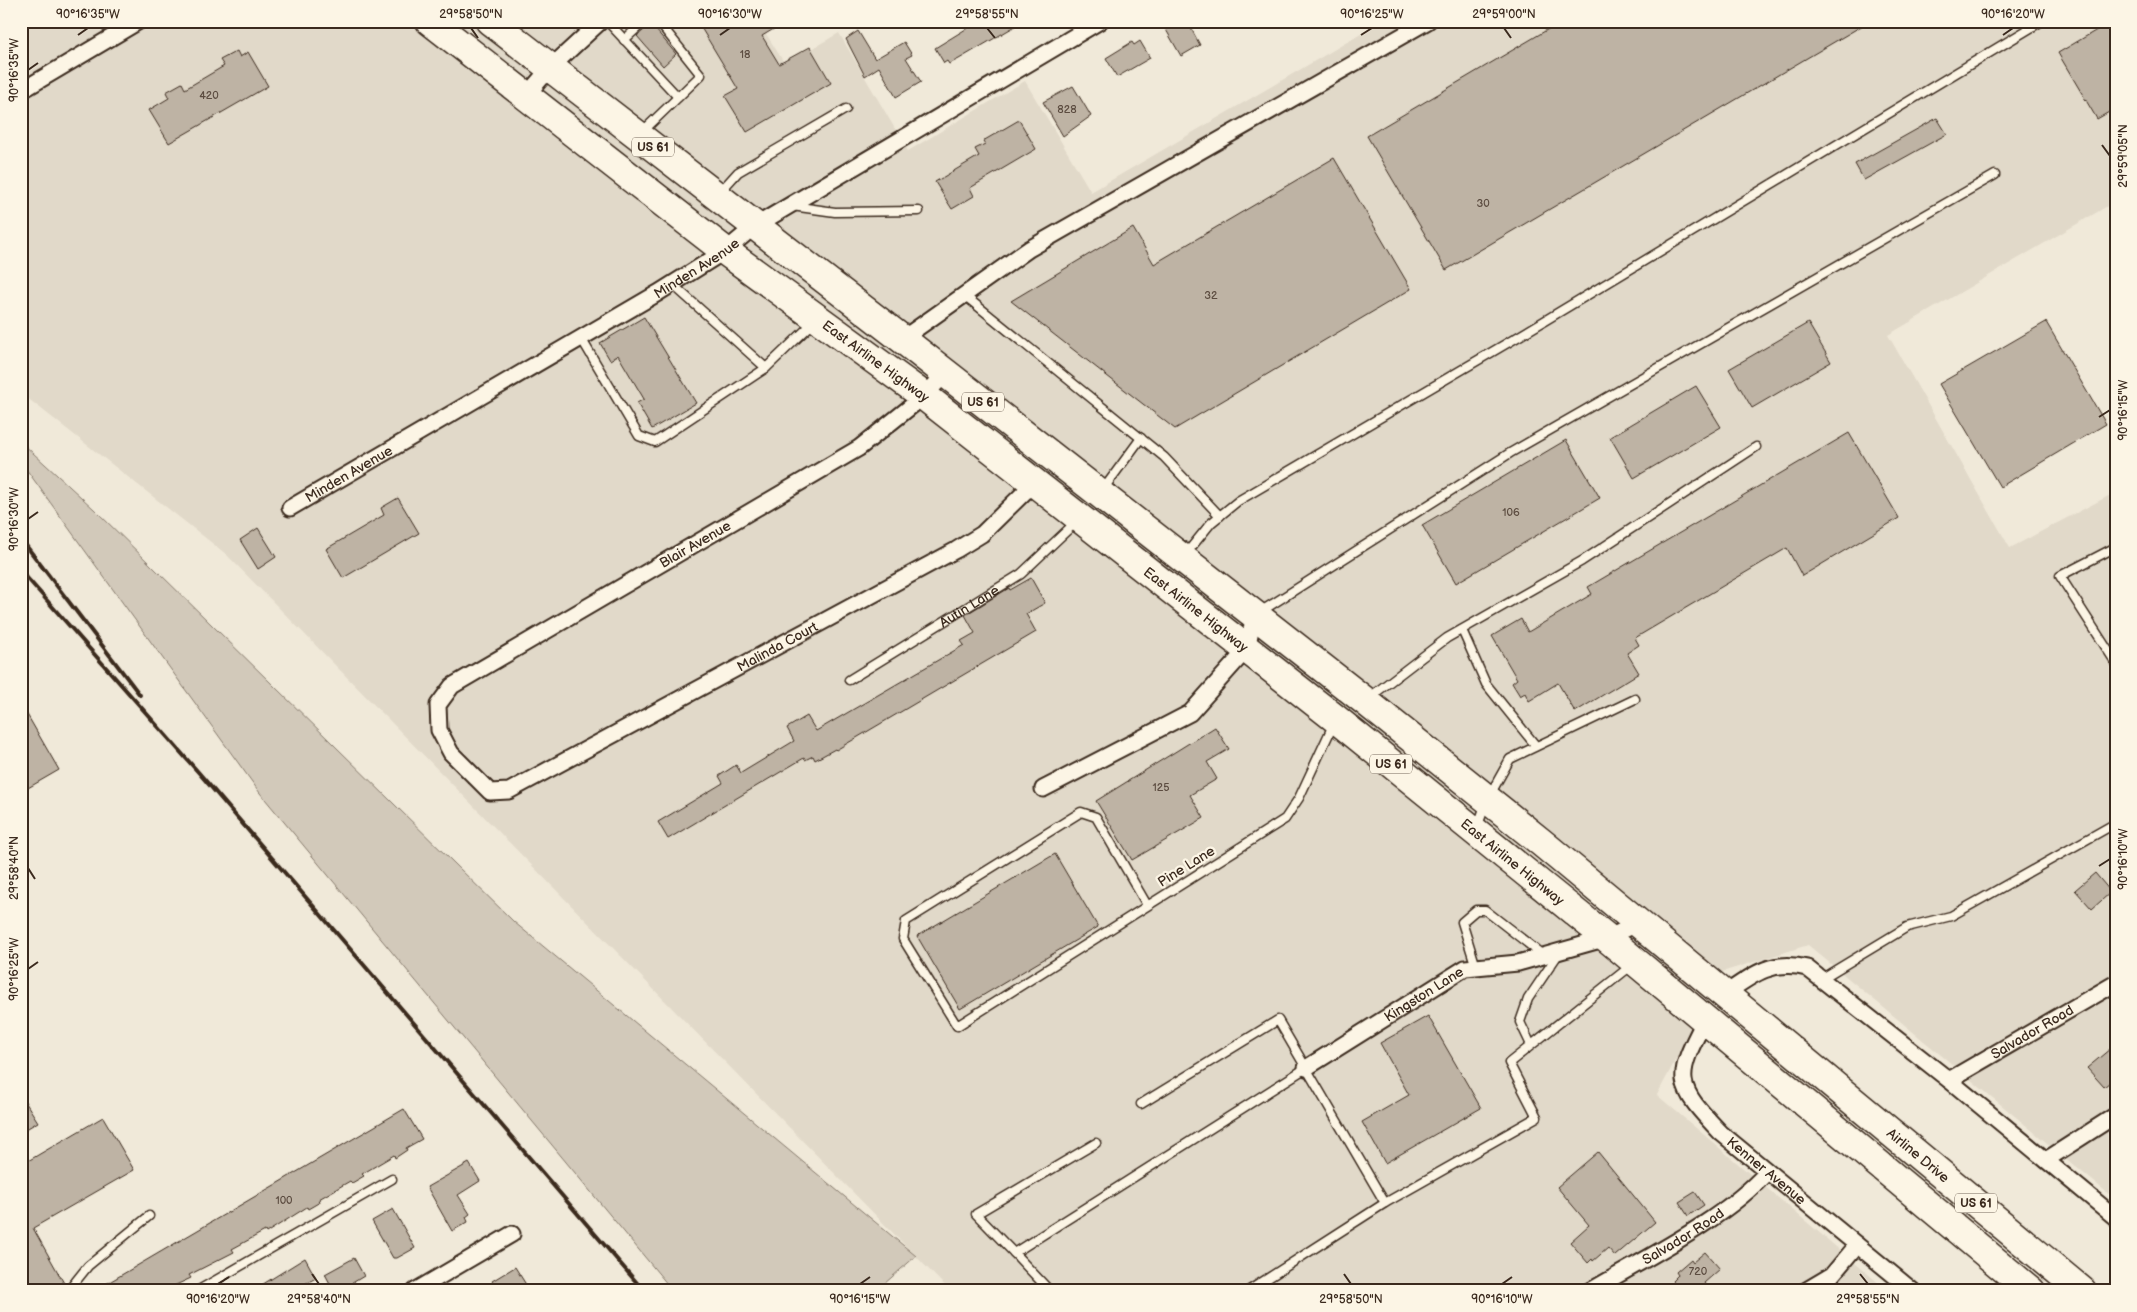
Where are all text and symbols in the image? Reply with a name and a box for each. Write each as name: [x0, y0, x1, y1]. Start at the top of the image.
text: 90°16'35"W: [56, 7, 120, 22]
text: 29°58'50"N: [439, 7, 503, 22]
text: 90°16'30"W: [698, 7, 762, 22]
text: 29°58'55"N: [955, 7, 1019, 22]
text: 90°16'25"W: [1340, 7, 1404, 22]
text: 29°59'00"N: [1472, 7, 1536, 22]
text: 90°16'20"W: [1981, 7, 2045, 22]
text: 90°16'35"W: [7, 38, 22, 102]
house number: 18: [740, 48, 750, 61]
house number: 420: [199, 89, 219, 102]
house number: 828: [1057, 103, 1077, 116]
text: 29°59'05"N: [2116, 124, 2131, 188]
road number: US 61: [632, 138, 674, 156]
house number: 30: [1476, 197, 1490, 210]
street label: Minden Avenue: [651, 235, 743, 302]
house number: 32: [1204, 289, 1218, 302]
street label: East Airline Highway: [819, 317, 933, 407]
text: 90°16'15"W: [2116, 379, 2131, 441]
road number: US 61: [962, 392, 1004, 412]
street label: Minden Avenue: [302, 442, 396, 506]
text: 90°16'30"W: [7, 487, 22, 551]
house number: 106: [1502, 506, 1520, 519]
street label: Blair Avenue: [657, 517, 734, 572]
street label: East Airline Highway: [1140, 563, 1252, 656]
street label: Autin Lane: [936, 582, 1002, 631]
street label: Malinda Court: [734, 618, 821, 675]
road number: US 61: [1370, 754, 1412, 774]
house number: 125: [1152, 781, 1170, 794]
street label: East Airline Highway: [1457, 815, 1568, 910]
text: 90°16'10"W: [2116, 828, 2131, 890]
text: 29°58'40"N: [7, 836, 22, 900]
street label: Pine Lane: [1155, 842, 1218, 891]
text: 90°16'25"W: [7, 937, 22, 1001]
street label: Kingston Lane: [1381, 963, 1467, 1026]
street label: Salvador Road: [1988, 1002, 2077, 1063]
street label: Airline Drive: [1883, 1125, 1953, 1186]
street label: Kenner Avenue: [1723, 1133, 1809, 1208]
house number: 100: [275, 1194, 293, 1207]
road number: US 61: [1955, 1194, 1997, 1212]
street label: Salvador Road: [1639, 1205, 1727, 1268]
house number: 720: [1689, 1265, 1708, 1278]
text: 90°16'20"W: [186, 1292, 250, 1307]
text: 29°58'40"N: [287, 1292, 351, 1307]
text: 90°16'15"W: [829, 1292, 891, 1307]
text: 29°58'50"N: [1319, 1292, 1383, 1307]
text: 90°16'10"W: [1471, 1292, 1533, 1307]
text: 29°58'55"N: [1836, 1292, 1900, 1307]

